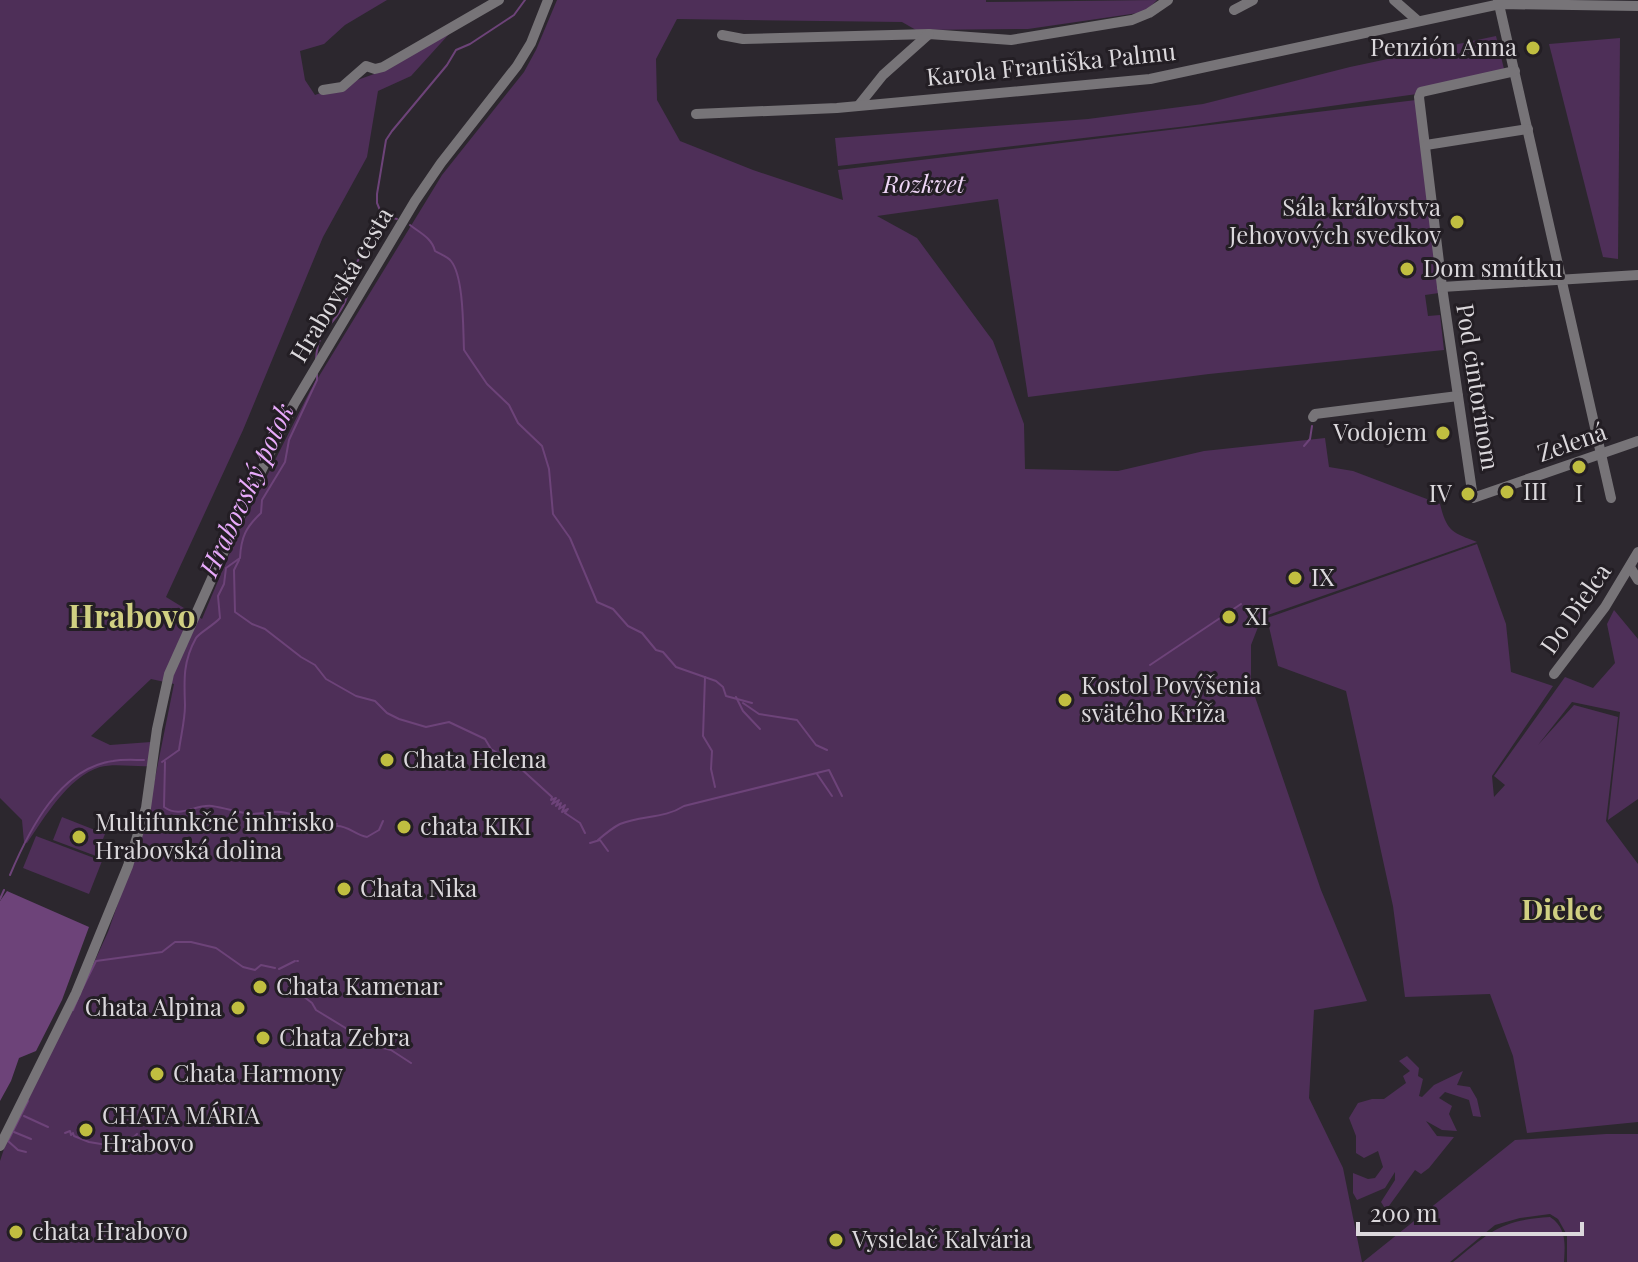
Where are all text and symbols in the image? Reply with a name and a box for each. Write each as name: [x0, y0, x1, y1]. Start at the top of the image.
place label: Penzión Anna: [1370, 30, 1517, 62]
street label: Karola Františka Palmu: [924, 34, 1177, 92]
marker: Penzión Anna: [1524, 39, 1542, 57]
park label: Rozkvet: [882, 167, 966, 199]
place label: Sála kráľovstva Jehovových svedkov: [1228, 190, 1441, 250]
street label: Hrabovská cesta: [281, 201, 399, 367]
marker: Sála kráľovstva Jehovových svedkov: [1448, 213, 1466, 231]
place label: Dom smútku: [1423, 251, 1562, 283]
marker: Dom smútku: [1398, 260, 1416, 278]
street label: Pod cintorínom: [1450, 301, 1508, 472]
water label: Hrabovský potok: [190, 397, 301, 583]
street label: Zelená: [1532, 414, 1610, 468]
place label: Vodojem: [1332, 415, 1427, 447]
marker: Vodojem: [1434, 424, 1452, 442]
marker: I: [1570, 458, 1588, 476]
place label: III: [1523, 474, 1547, 506]
place label: IV: [1429, 476, 1453, 508]
place label: I: [1575, 476, 1583, 508]
marker: III: [1498, 483, 1516, 501]
marker: IV: [1459, 485, 1477, 503]
street label: Do Dielca: [1532, 556, 1617, 659]
place label: IX: [1311, 560, 1335, 592]
marker: IX: [1286, 569, 1304, 587]
district label: Hrabovo: [68, 593, 196, 636]
place label: XI: [1245, 599, 1268, 631]
marker: XI: [1220, 608, 1238, 626]
place label: Kostol Povýšenia svätého Kríža: [1081, 668, 1262, 728]
marker: Kostol Povýšenia svätého Kríža: [1056, 691, 1074, 709]
place label: Chata Helena: [403, 742, 547, 774]
marker: Chata Helena: [378, 751, 396, 769]
place label: Multifunkčné inhrisko Hrabovská dolina: [95, 805, 334, 865]
place label: chata KIKI: [420, 809, 532, 841]
marker: chata KIKI: [395, 818, 413, 836]
marker: Multifunkčné inhrisko Hrabovská dolina: [70, 828, 88, 846]
place label: Chata Nika: [360, 871, 477, 903]
marker: Chata Nika: [335, 880, 353, 898]
district label: Dielec: [1521, 890, 1603, 927]
place label: Chata Kamenar: [276, 969, 443, 1001]
marker: Chata Kamenar: [251, 978, 269, 996]
place label: Chata Alpina: [85, 990, 222, 1022]
marker: Chata Alpina: [229, 999, 247, 1017]
place label: Chata Zebra: [279, 1020, 410, 1052]
marker: Chata Zebra: [254, 1029, 272, 1047]
place label: Chata Harmony: [173, 1056, 343, 1088]
marker: Chata Harmony: [148, 1065, 166, 1083]
place label: CHATA MÁRIA Hrabovo: [102, 1098, 261, 1158]
marker: CHATA MÁRIA Hrabovo: [77, 1121, 95, 1139]
scale bar: [1358, 1186, 1582, 1236]
text: 200 m: [1370, 1196, 1438, 1228]
place label: chata Hrabovo: [32, 1214, 188, 1246]
place label: Vysielač Kalvária: [851, 1222, 1032, 1254]
marker: chata Hrabovo: [7, 1223, 25, 1241]
marker: Vysielač Kalvária: [827, 1231, 845, 1249]

